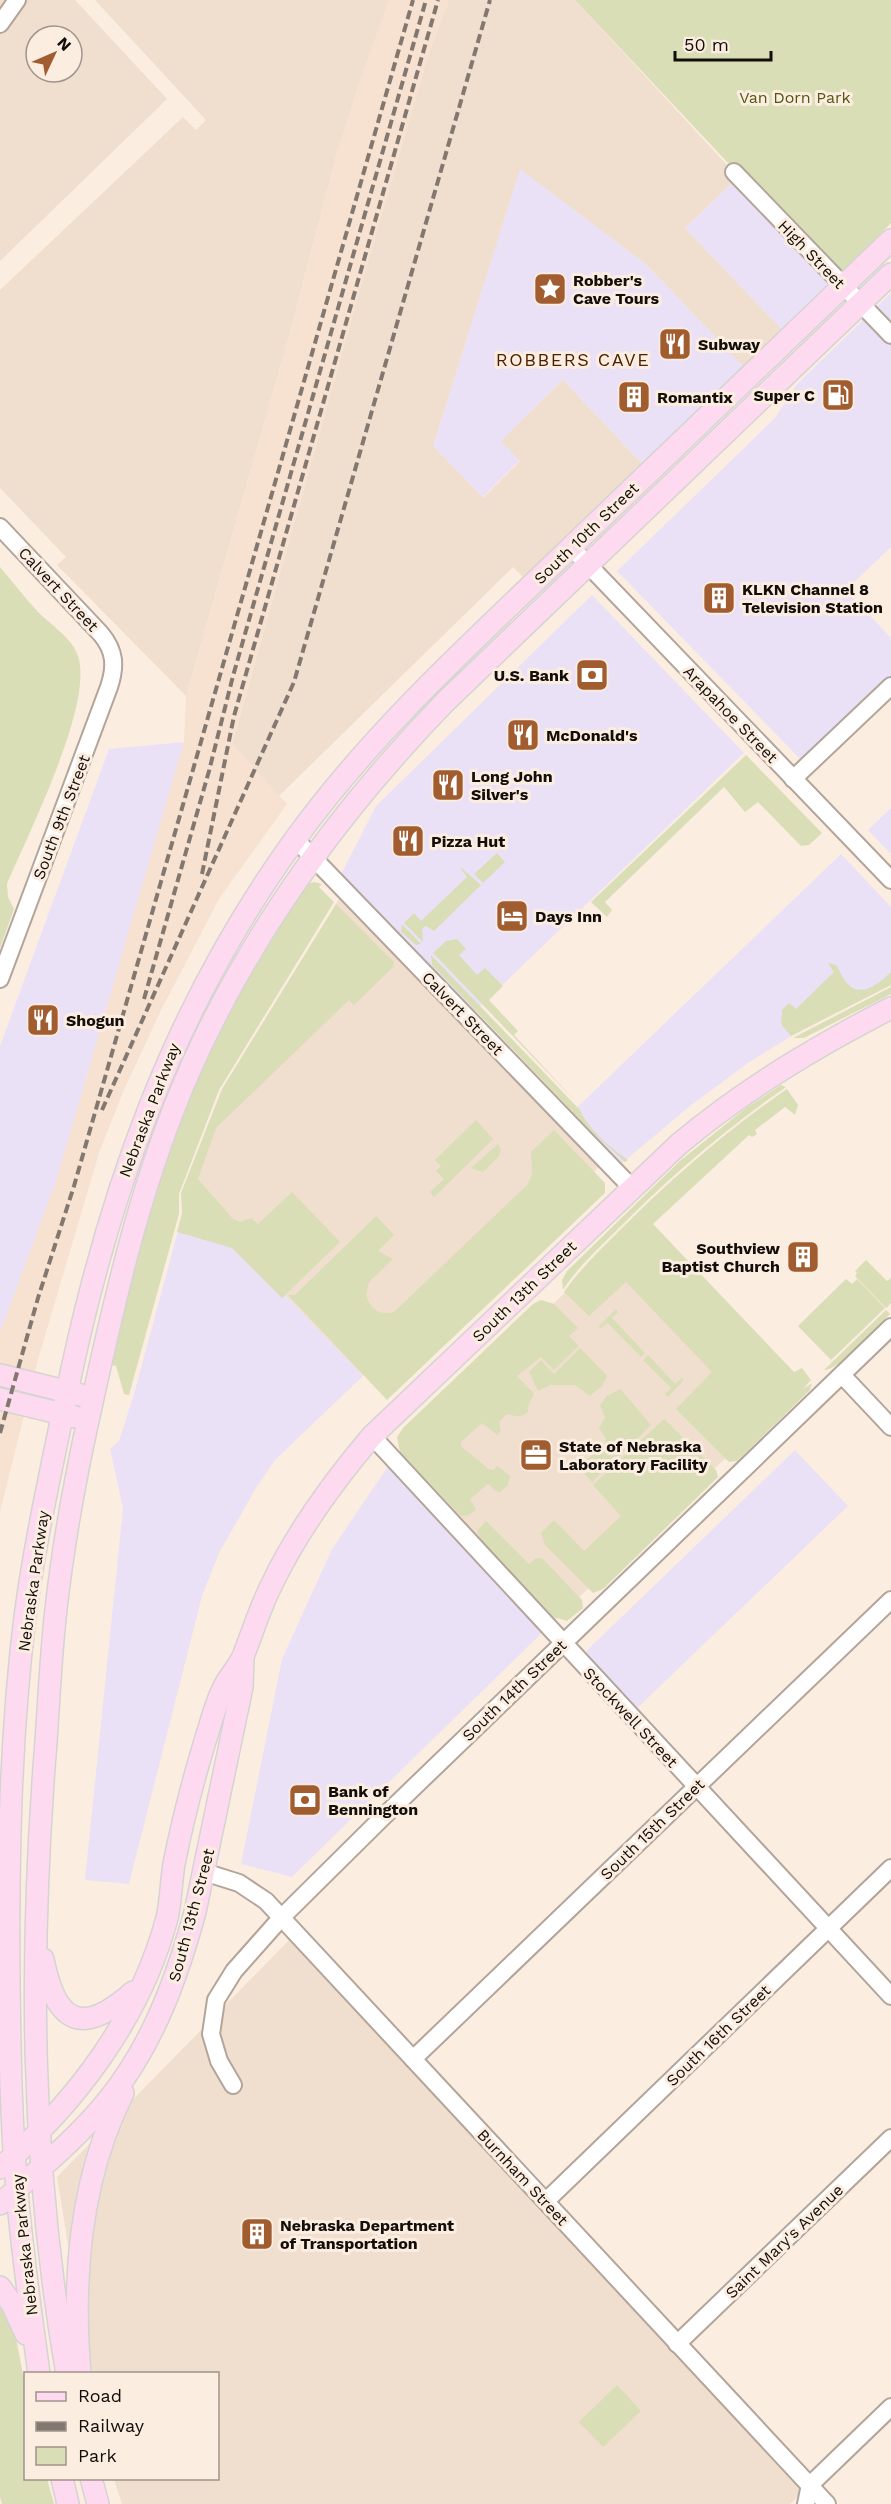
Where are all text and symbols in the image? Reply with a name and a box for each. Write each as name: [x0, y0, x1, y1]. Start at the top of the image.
north arrow: [24, 24, 84, 84]
scale bar: [675, 24, 771, 62]
text: N: [53, 33, 75, 55]
text: 50 m: [684, 34, 729, 55]
park label: Van Dorn Park: [739, 88, 851, 107]
street label: High Street: [774, 216, 849, 293]
place icon: Robber's Cave Tours: [532, 271, 568, 307]
place label: Robber's Cave Tours: [573, 271, 659, 308]
restaurant icon: Subway: [657, 326, 693, 362]
place label: Subway: [698, 335, 761, 354]
district label: ROBBERS CAVE: [496, 349, 650, 370]
fuel station icon: Super C: [820, 377, 856, 413]
building icon: Romantix: [616, 379, 652, 415]
place label: Super C: [753, 386, 815, 405]
place label: Romantix: [657, 388, 733, 407]
street label: South 10th Street: [530, 478, 643, 588]
street label: Calvert Street: [15, 543, 103, 636]
building icon: KLKN Channel 8 Television Station: [701, 580, 737, 616]
place label: KLKN Channel 8 Television Station: [742, 580, 883, 617]
bank icon: U.S. Bank: [574, 657, 610, 693]
street label: Arapahoe Street: [680, 662, 782, 767]
place label: U.S. Bank: [494, 666, 569, 685]
restaurant icon: McDonald's: [505, 717, 541, 753]
place label: McDonald's: [546, 726, 638, 745]
street label: South 9th Street: [29, 752, 94, 882]
restaurant icon: Long John Silver's: [430, 767, 466, 803]
place label: Long John Silver's: [471, 767, 553, 804]
restaurant icon: Pizza Hut: [390, 823, 426, 859]
place label: Pizza Hut: [431, 832, 505, 851]
hotel icon: Days Inn: [494, 898, 530, 934]
place label: Days Inn: [535, 907, 602, 926]
street label: Calvert Street: [418, 968, 507, 1059]
restaurant icon: Shogun: [25, 1002, 61, 1038]
place label: Shogun: [66, 1011, 125, 1030]
street label: Nebraska Parkway: [115, 1040, 184, 1180]
street label: South 13th Street: [468, 1237, 581, 1346]
place label: Southview Baptist Church: [662, 1239, 781, 1276]
building icon: Southview Baptist Church: [785, 1239, 821, 1275]
office icon: State of Nebraska Laboratory Facility: [518, 1437, 554, 1473]
place label: State of Nebraska Laboratory Facility: [559, 1437, 709, 1474]
street label: Nebraska Parkway: [14, 1509, 53, 1653]
street label: South 14th Street: [458, 1635, 571, 1745]
street label: Stockwell Street: [579, 1663, 682, 1771]
street label: South 15th Street: [596, 1775, 709, 1884]
bank icon: Bank of Bennington: [287, 1782, 323, 1818]
place label: Bank of Bennington: [328, 1782, 418, 1819]
street label: South 13th Street: [165, 1846, 218, 1984]
street label: South 16th Street: [662, 1981, 775, 2090]
street label: Burnham Street: [473, 2125, 572, 2230]
street label: Nebraska Parkway: [8, 2173, 41, 2317]
street label: Saint Mary's Avenue: [722, 2180, 847, 2302]
building icon: Nebraska Department of Transportation: [239, 2216, 275, 2252]
place label: Nebraska Department of Transportation: [280, 2216, 454, 2253]
legend: [24, 2372, 219, 2480]
text: Road: [78, 2385, 122, 2406]
text: Railway: [78, 2415, 145, 2436]
text: Park: [78, 2445, 117, 2466]

